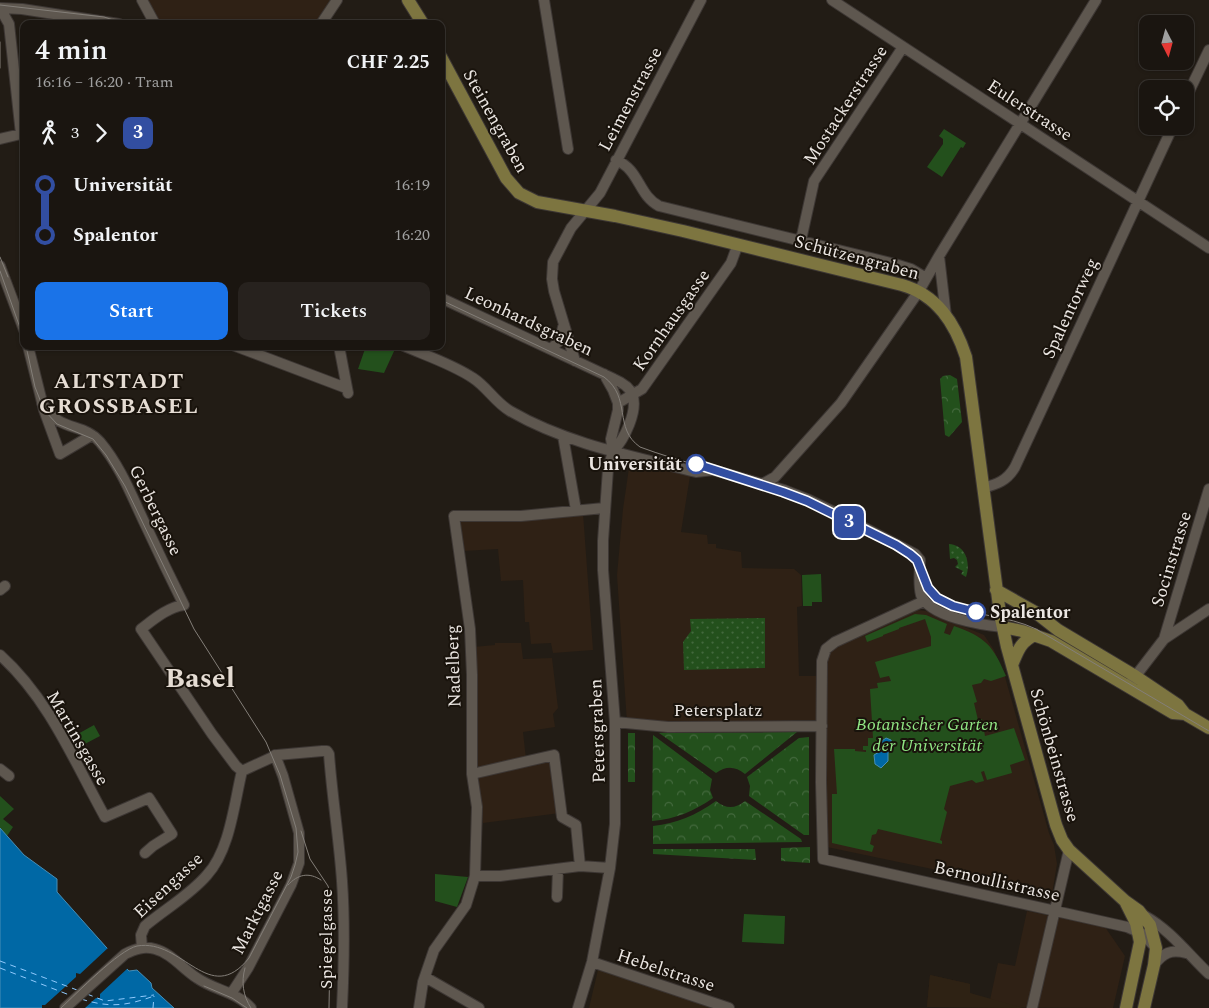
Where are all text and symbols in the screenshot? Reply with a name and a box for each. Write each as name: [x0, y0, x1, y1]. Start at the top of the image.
north arrow: [1139, 15, 1194, 70]
map controls: [1139, 15, 1194, 135]
text: 4 min: [35, 29, 108, 72]
street label: Mostackerstrasse: [796, 40, 894, 171]
street label: Leimenstrasse: [592, 42, 669, 156]
text: CHF 2.25: [347, 48, 430, 77]
street label: Steinengraben: [456, 64, 535, 178]
text: 16:16 – 16:20 · Tram: [35, 70, 173, 94]
street label: Eulerstrasse: [982, 73, 1078, 148]
button: locate: [1139, 80, 1194, 135]
icon: walk: [35, 119, 63, 147]
icon: forward: [87, 119, 115, 147]
text: 3: [133, 119, 143, 146]
text: 3: [71, 121, 79, 145]
text: Universität: [73, 171, 173, 200]
text: 16:19: [394, 173, 430, 197]
text: Spalentor: [73, 221, 158, 250]
text: 16:20: [394, 223, 430, 247]
street label: Schützengraben: [791, 228, 922, 287]
street label: Spalentorweg: [1035, 253, 1106, 363]
street label: Kornhausgasse: [626, 264, 717, 377]
street label: Leonhardsgraben: [460, 280, 598, 363]
button: Start: [35, 282, 228, 340]
button: Tickets: [238, 282, 430, 340]
district label: ALTSTADT GROSSBASEL: [39, 365, 199, 423]
place label: Universität: [588, 451, 682, 478]
marker: Universität: [686, 454, 706, 474]
street label: Gerbergasse: [122, 460, 189, 560]
line badge: 3: [833, 506, 865, 538]
text: 3: [844, 508, 854, 535]
street label: Socinstrasse: [1144, 508, 1199, 610]
place label: Spalentor: [990, 599, 1071, 626]
marker: Spalentor: [966, 602, 986, 622]
street label: Nadelberg: [439, 624, 468, 708]
district label: Basel: [165, 657, 235, 700]
street label: Petersgraben: [582, 678, 613, 784]
street label: Schönbeinstrasse: [1022, 685, 1087, 825]
street label: Martinsgasse: [39, 686, 116, 791]
street label: Petersplatz: [673, 697, 763, 724]
park label: Botanischer Garten der Universität: [856, 711, 999, 759]
street label: Eisengasse: [127, 846, 209, 925]
street label: Bernoullistrasse: [931, 854, 1063, 909]
street label: Marktgasse: [225, 865, 290, 959]
street label: Spiegelgasse: [313, 889, 340, 989]
street label: Hebelstrasse: [613, 942, 718, 999]

